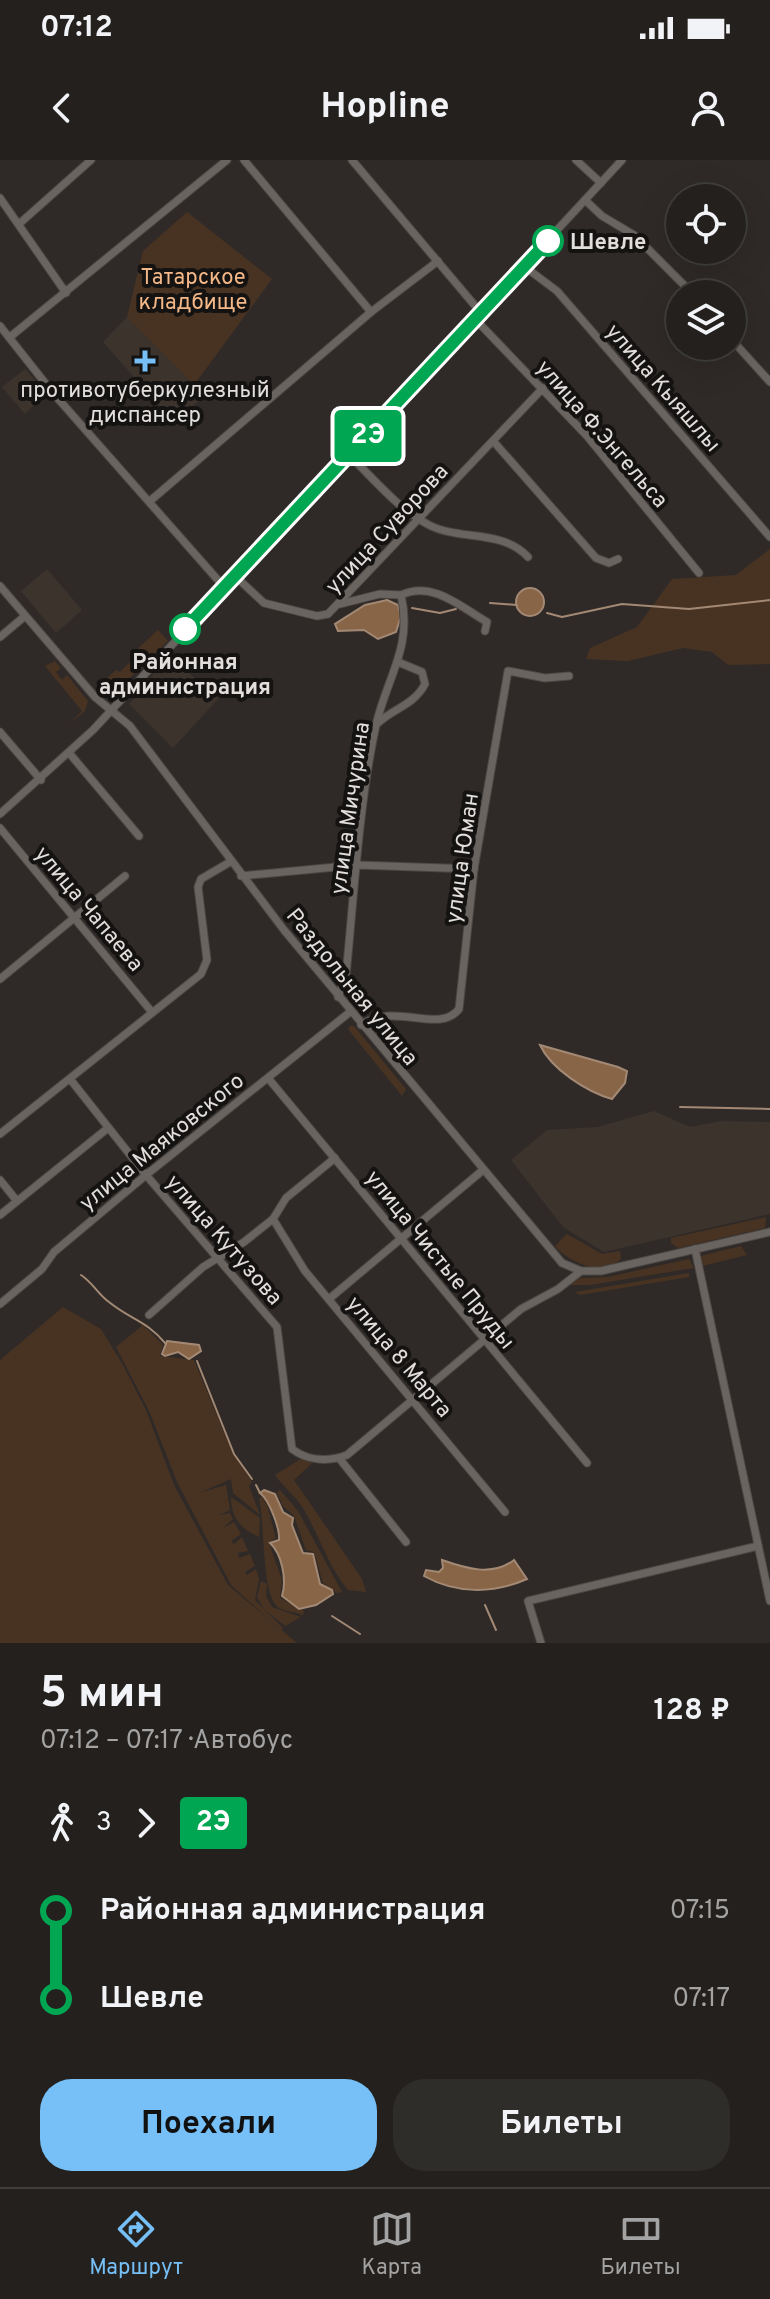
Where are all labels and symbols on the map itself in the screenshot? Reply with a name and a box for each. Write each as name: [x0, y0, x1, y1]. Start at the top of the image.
marker: Шевле: [533, 226, 563, 256]
place label: Шевле: [570, 230, 646, 257]
park label: Татарское кладбище: [139, 265, 247, 317]
street label: улица Кыяшлы: [599, 319, 725, 458]
marker: противотуберкулезный диспансер: [134, 350, 156, 372]
street label: улица Ф.Энгельса: [530, 355, 673, 514]
place label: противотуберкулезный диспансер: [20, 378, 270, 430]
line badge: 2Э: [332, 410, 404, 462]
street label: улица Суворова: [321, 459, 455, 600]
marker: Районная администрация: [170, 614, 200, 644]
place label: Районная администрация: [99, 650, 271, 702]
street label: улица Мичурина: [326, 720, 377, 896]
street label: улица Юман: [441, 791, 486, 925]
street label: улица Чапаева: [28, 842, 148, 978]
street label: Раздольная улица: [279, 903, 423, 1072]
street label: улица Маяковского: [75, 1068, 250, 1218]
street label: улица Чистые Пруды: [359, 1166, 520, 1356]
street label: улица Кутузова: [159, 1170, 287, 1312]
street label: улица 8 Марта: [340, 1291, 457, 1424]

